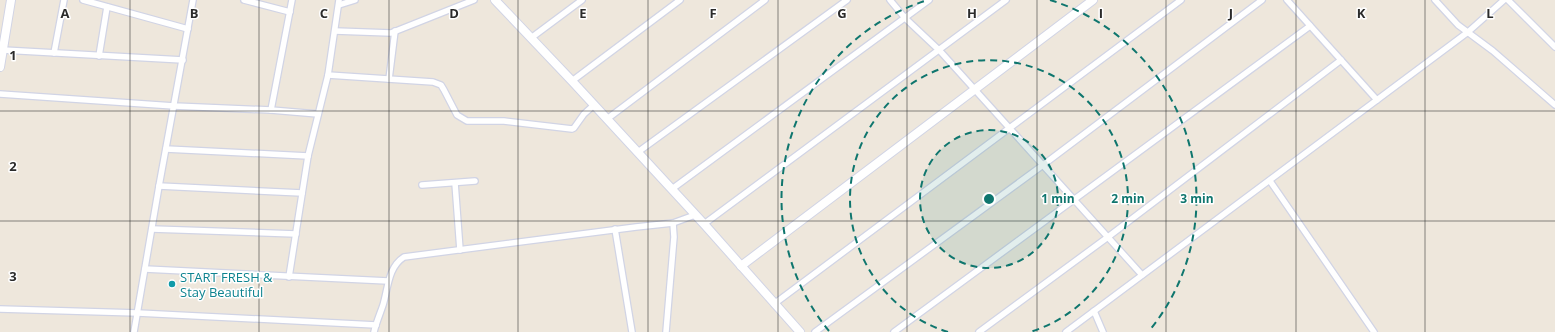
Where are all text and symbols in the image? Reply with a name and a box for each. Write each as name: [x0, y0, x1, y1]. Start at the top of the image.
text: A: [61, 4, 70, 22]
text: B: [190, 4, 199, 22]
text: C: [320, 4, 328, 22]
text: D: [449, 4, 459, 22]
text: E: [579, 4, 587, 22]
text: F: [709, 4, 717, 22]
text: G: [837, 4, 847, 22]
text: H: [967, 4, 977, 22]
text: I: [1099, 4, 1103, 22]
text: J: [1228, 4, 1233, 22]
text: K: [1357, 4, 1366, 22]
text: L: [1486, 4, 1494, 22]
text: 1: [9, 46, 17, 64]
text: 2: [9, 157, 17, 175]
text: 1 min: [1041, 190, 1075, 207]
text: 2 min: [1111, 190, 1145, 207]
text: 3 min: [1180, 190, 1214, 207]
centre of rings: [982, 192, 996, 206]
text: 3: [9, 267, 17, 285]
place label: START FRESH & Stay Beautiful: [180, 268, 273, 301]
marker: START FRESH & Stay Beautiful: [167, 279, 177, 289]

